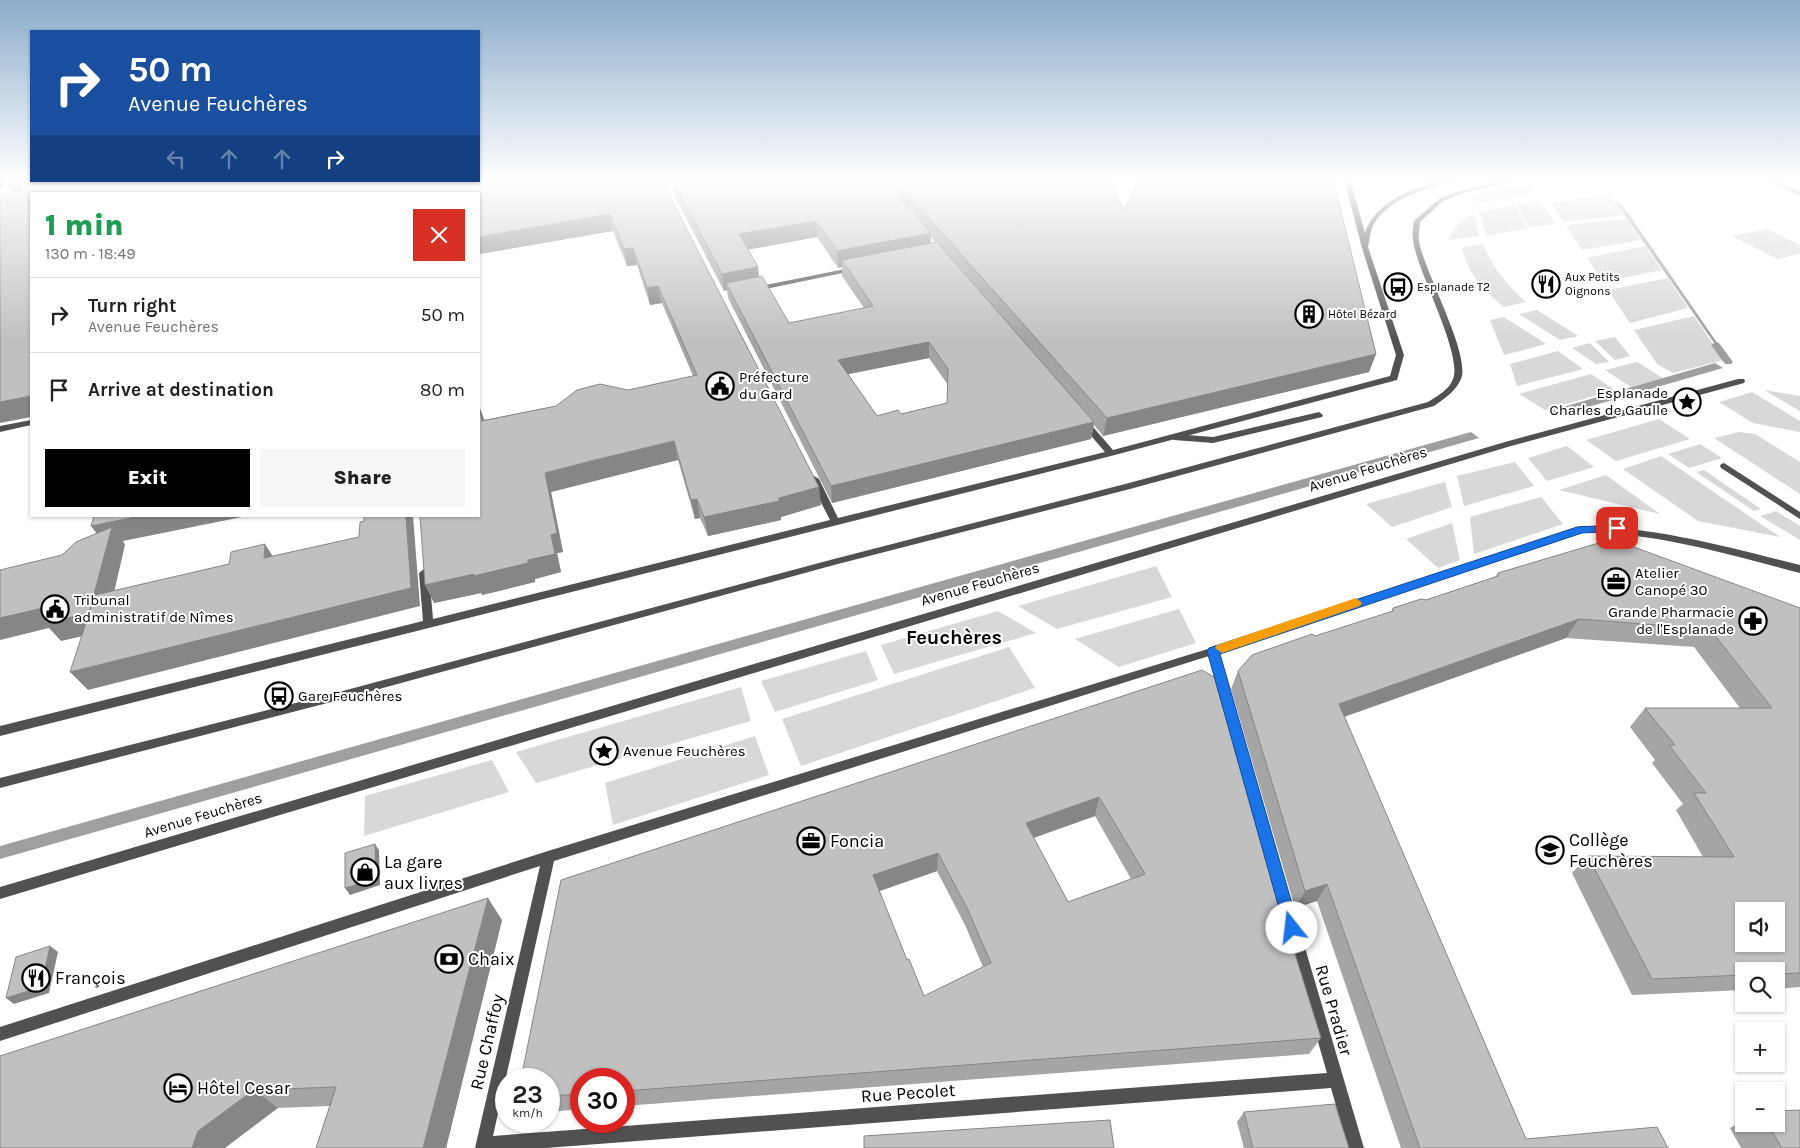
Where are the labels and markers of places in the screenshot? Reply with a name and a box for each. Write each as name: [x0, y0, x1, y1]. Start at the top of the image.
restaurant icon: Aux Petits Oignons: [1531, 269, 1561, 299]
place label: Aux Petits Oignons: [1565, 270, 1620, 298]
bus stop icon: Esplanade T2: [1383, 272, 1413, 302]
place label: Esplanade T2: [1417, 280, 1490, 294]
building icon: Hôtel Bézard: [1294, 299, 1324, 329]
place label: Hôtel Bézard: [1328, 307, 1397, 321]
place label: Préfecture du Gard: [739, 368, 809, 403]
public building icon: Préfecture du Gard: [705, 371, 735, 401]
place label: Esplanade Charles de Gaulle: [1549, 384, 1668, 419]
place icon: Esplanade Charles de Gaulle: [1672, 387, 1702, 417]
pin: [1596, 507, 1638, 549]
place label: Atelier Canopé 30: [1635, 564, 1708, 599]
office icon: Atelier Canopé 30: [1601, 567, 1631, 597]
place label: Tribunal administratif de Nîmes: [74, 591, 234, 626]
public building icon: Tribunal administratif de Nîmes: [40, 594, 70, 624]
place label: Grande Pharmacie de l'Esplanade: [1608, 603, 1734, 638]
pharmacy icon: Grande Pharmacie de l'Esplanade: [1738, 606, 1768, 636]
bus stop icon: Gare Feuchères: [264, 681, 294, 711]
place label: Gare Feuchères: [298, 687, 402, 705]
place icon: Avenue Feuchères: [589, 736, 619, 766]
place label: Avenue Feuchères: [623, 742, 746, 760]
office icon: Foncia: [796, 826, 826, 856]
place label: Collège Feuchères: [1569, 829, 1653, 872]
place label: Foncia: [830, 830, 884, 852]
school or university icon: Collège Feuchères: [1535, 835, 1565, 865]
place label: La gare aux livres: [384, 851, 463, 894]
shop icon: La gare aux livres: [350, 857, 380, 887]
bank icon: Chaix: [434, 944, 464, 974]
place label: Chaix: [468, 948, 514, 970]
restaurant icon: François: [21, 963, 51, 993]
place label: François: [55, 967, 126, 989]
hotel icon: Hôtel Cesar: [163, 1073, 193, 1103]
place label: Hôtel Cesar: [197, 1077, 291, 1099]

